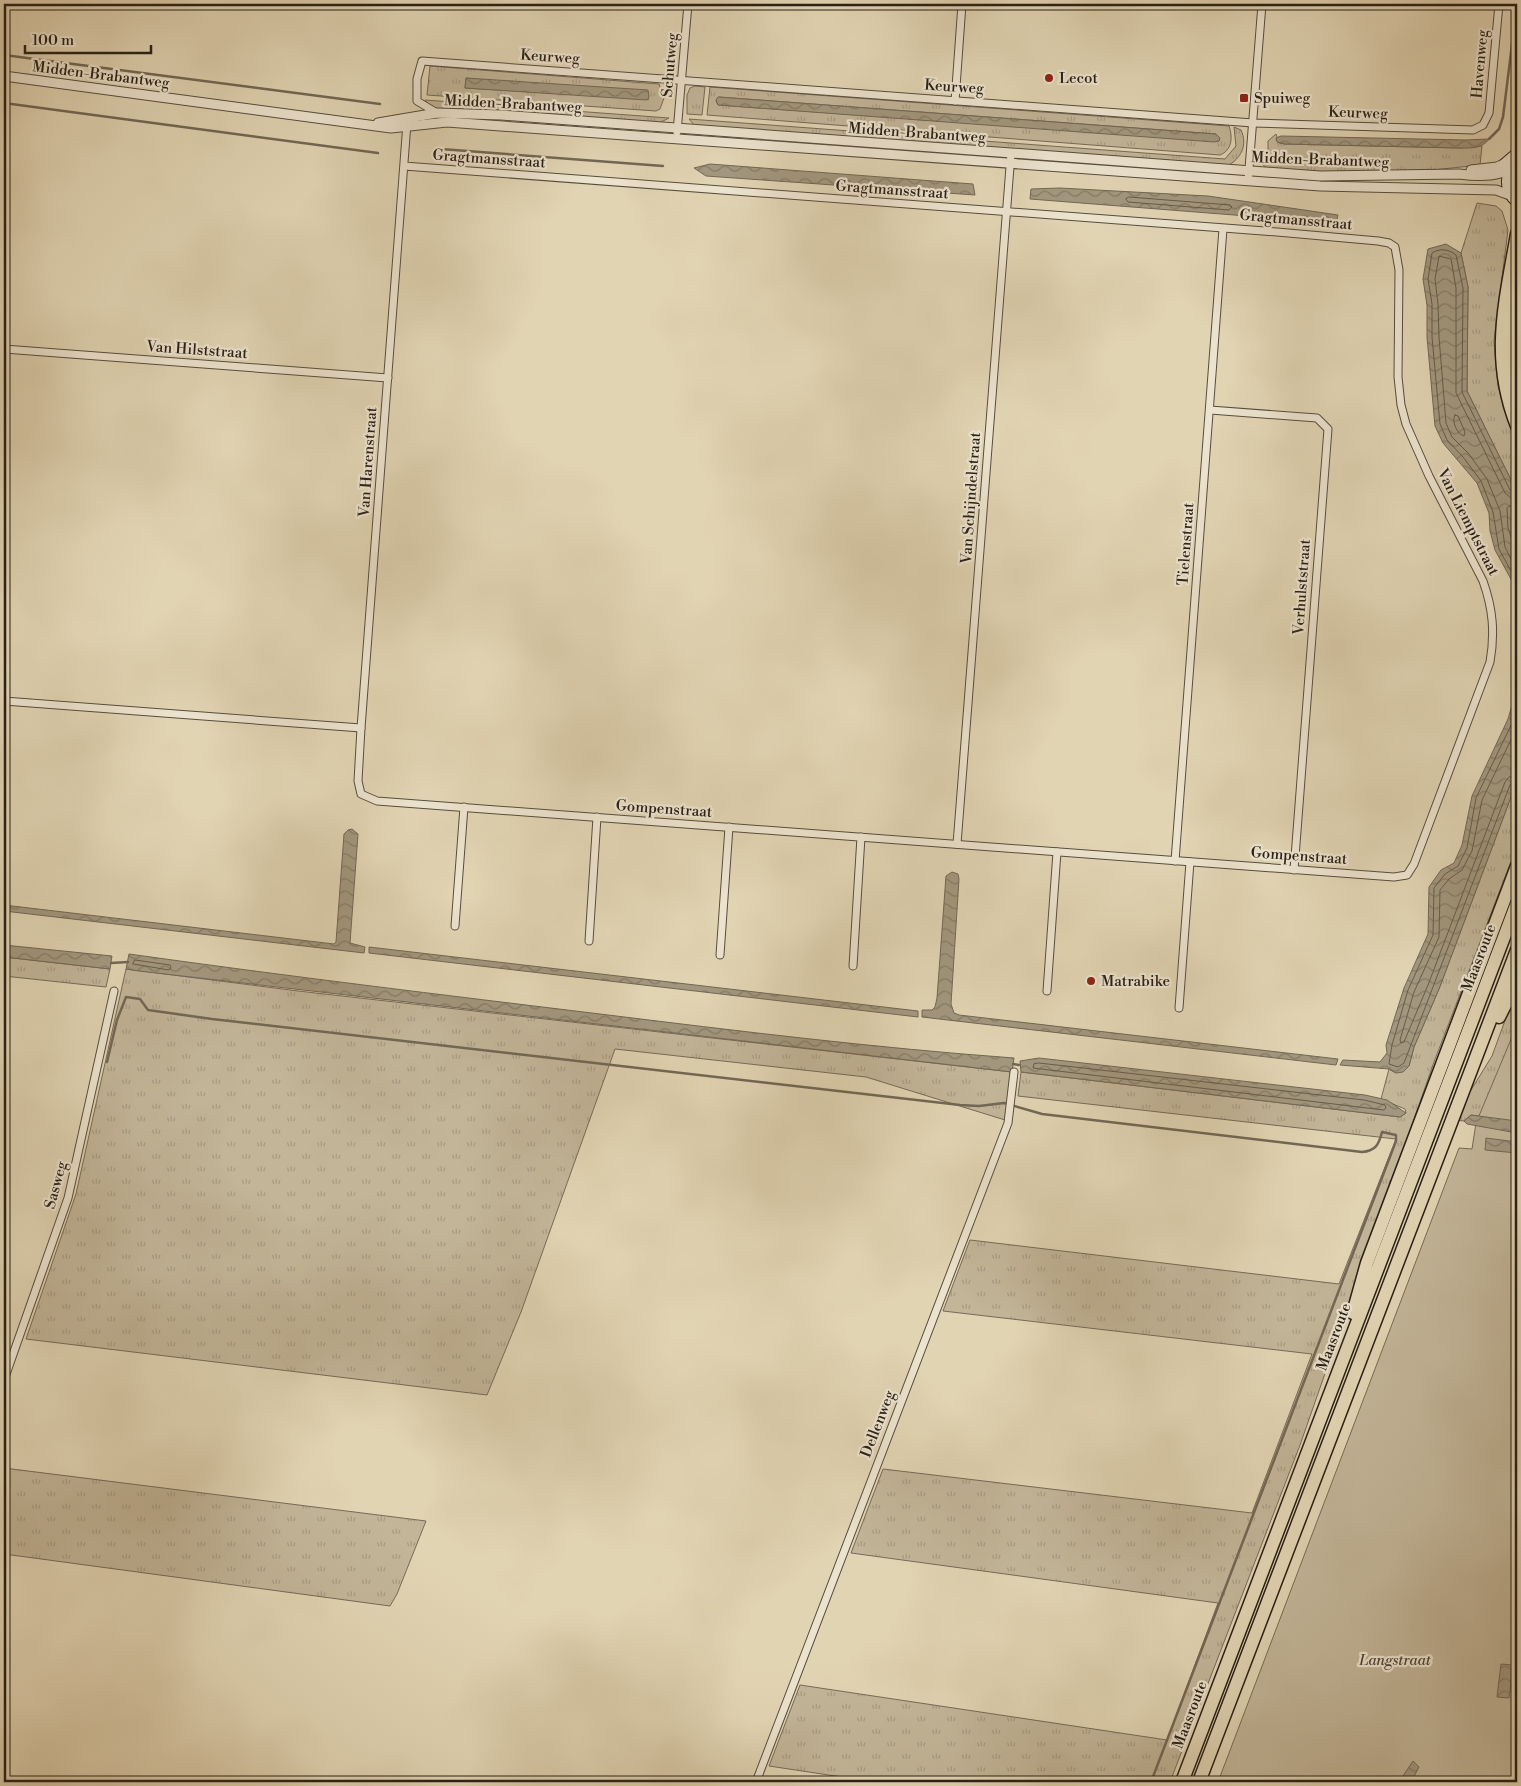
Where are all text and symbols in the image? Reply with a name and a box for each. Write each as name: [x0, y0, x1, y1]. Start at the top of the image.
scale bar: [25, 22, 151, 54]
street label: Havenweg: [1468, 29, 1492, 99]
text: 100 m: [32, 31, 74, 50]
street label: Schutweg: [658, 32, 682, 98]
street label: Keurweg: [520, 45, 581, 69]
street label: Midden-Brabantweg: [31, 57, 171, 93]
place label: Lecot: [1059, 69, 1098, 88]
marker: Lecot: [1043, 72, 1055, 84]
street label: Keurweg: [924, 75, 985, 99]
place label: Spuiweg: [1254, 89, 1311, 108]
street label: Midden-Brabantweg: [443, 91, 583, 117]
marker: Spuiweg: [1238, 92, 1250, 104]
street label: Keurweg: [1328, 102, 1388, 124]
street label: Midden-Brabantweg: [847, 119, 987, 147]
street label: Gragtmansstraat: [432, 146, 547, 172]
street label: Midden-Brabantweg: [1251, 148, 1390, 172]
street label: Gragtmansstraat: [835, 177, 950, 203]
street label: Gragtmansstraat: [1239, 206, 1354, 234]
street label: Van Hilststraat: [145, 337, 249, 363]
street label: Van Harenstraat: [355, 406, 381, 519]
street label: Van Schijndelstraat: [957, 431, 985, 566]
street label: Van Liemptstraat: [1432, 464, 1503, 579]
street label: Tielenstraat: [1174, 501, 1198, 586]
street label: Verhulststraat: [1289, 538, 1315, 637]
street label: Gompenstraat: [615, 796, 714, 822]
street label: Gompenstraat: [1250, 843, 1349, 869]
street label: Maasroute: [1457, 921, 1501, 995]
place label: Matrabike: [1101, 972, 1170, 991]
marker: Matrabike: [1085, 975, 1097, 987]
street label: Sasweg: [41, 1159, 72, 1211]
street label: Maasroute: [1312, 1300, 1356, 1374]
street label: Dellenweg: [857, 1388, 900, 1460]
park label: Langstraat: [1358, 1651, 1432, 1670]
street label: Maasroute: [1168, 1678, 1212, 1752]

